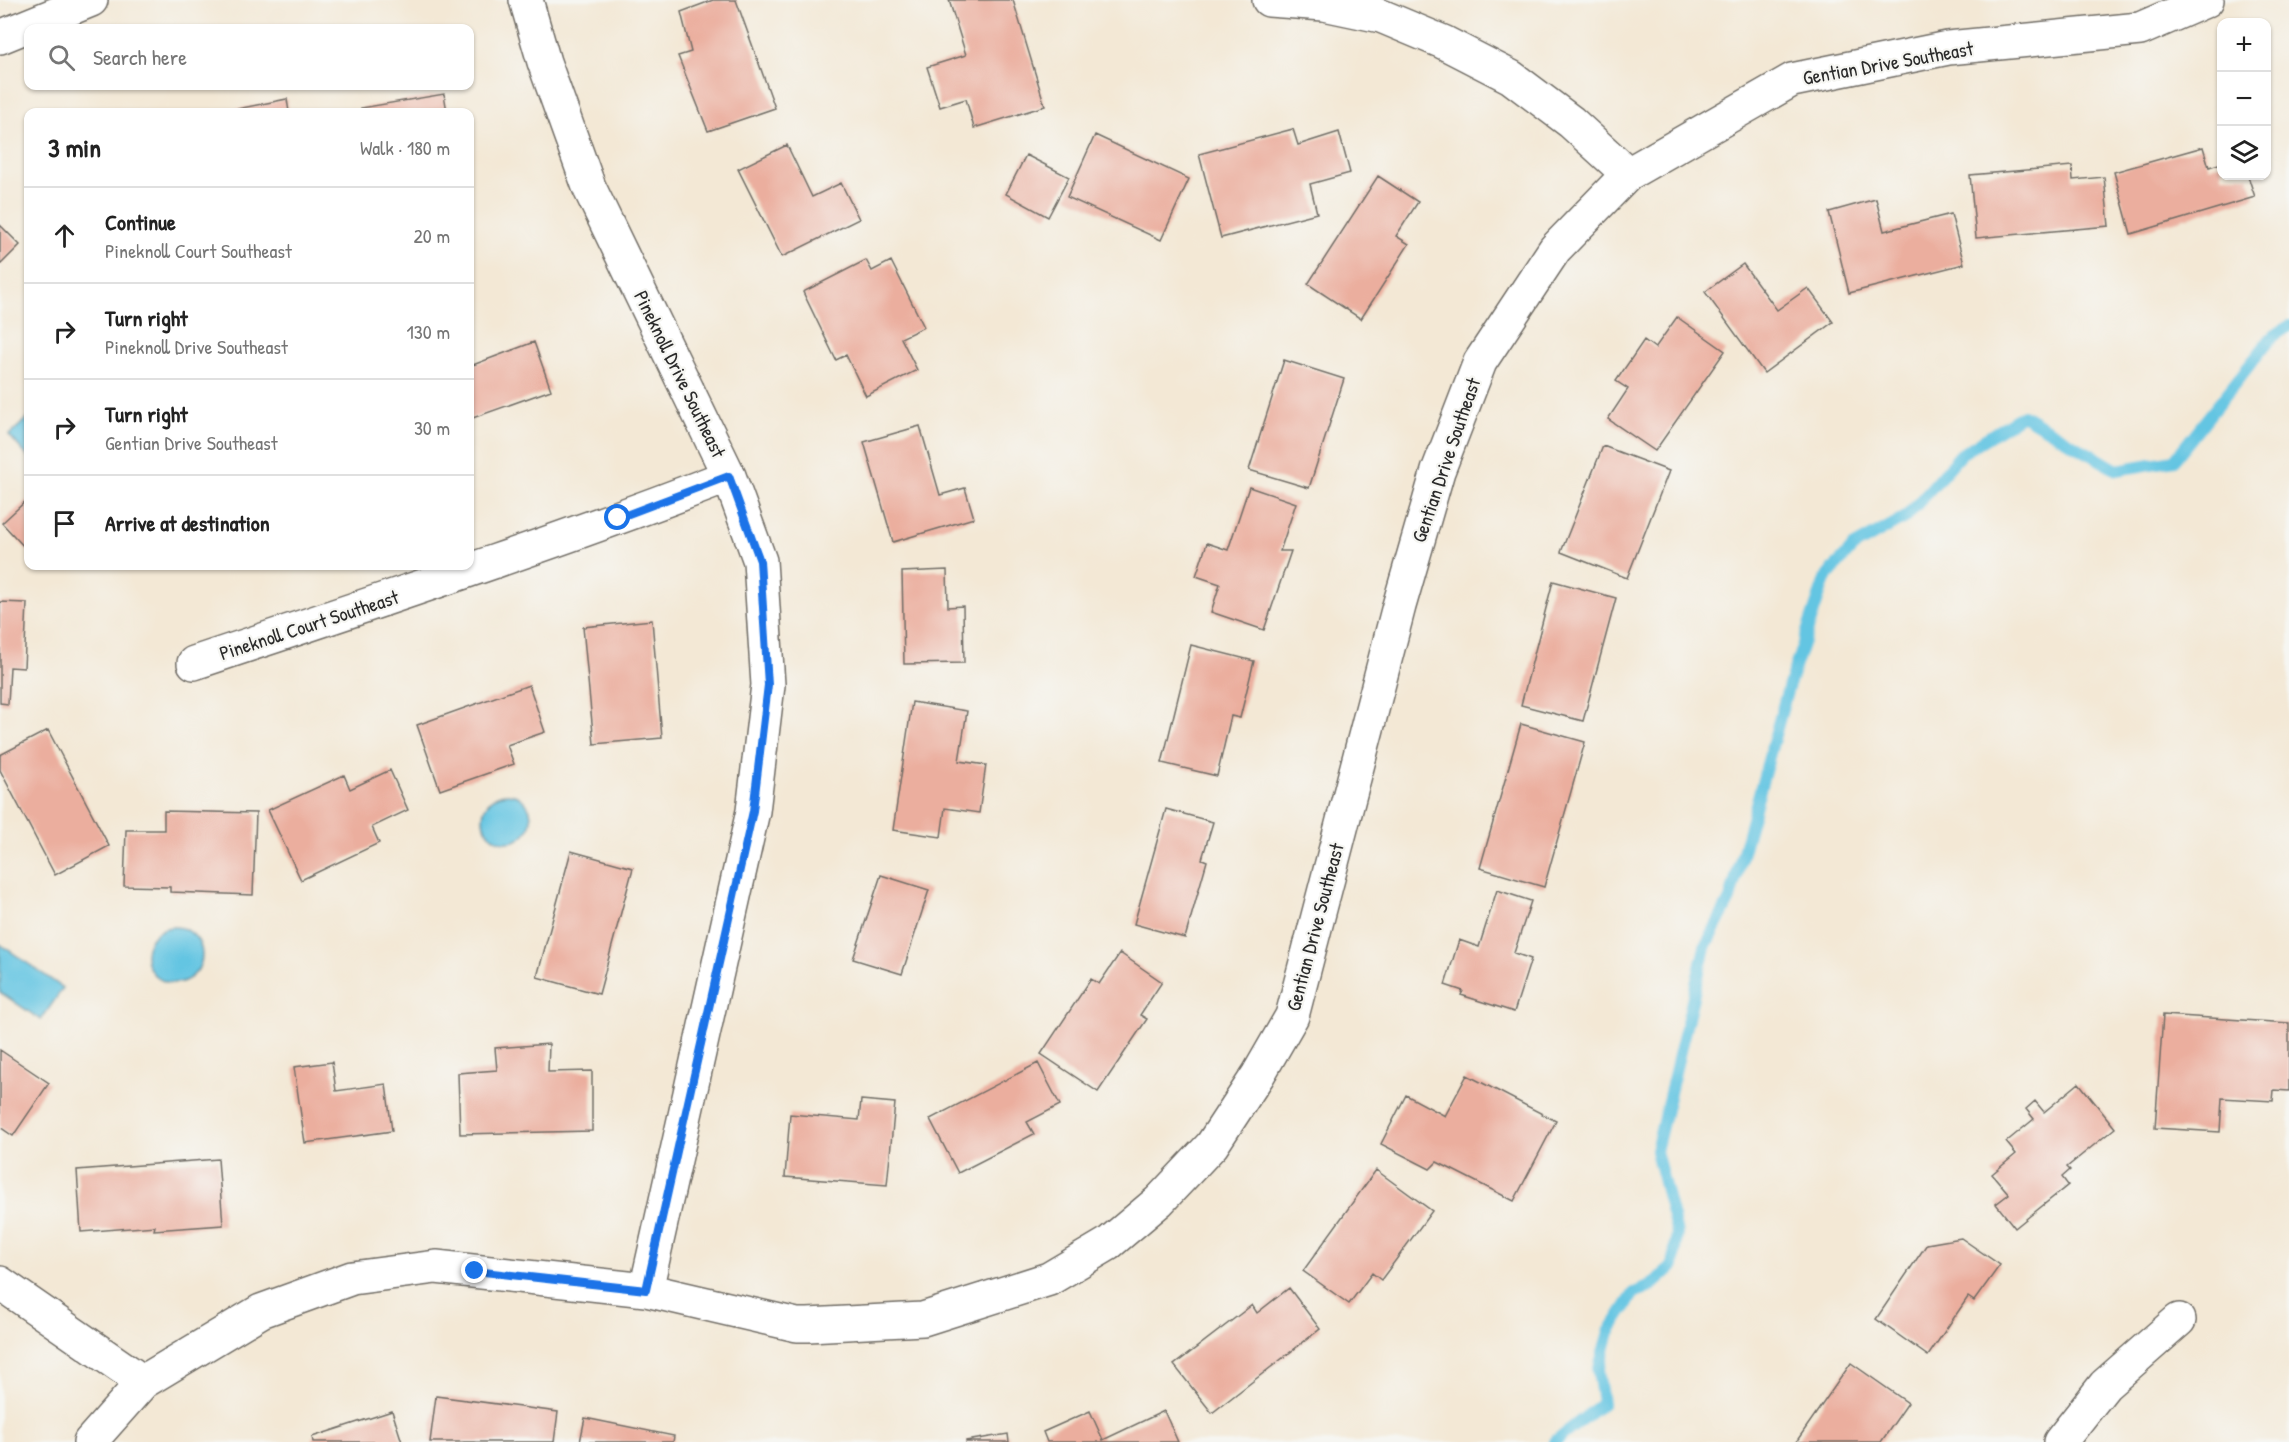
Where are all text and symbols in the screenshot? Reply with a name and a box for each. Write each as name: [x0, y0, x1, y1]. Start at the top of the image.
map controls: [2217, 18, 2271, 180]
button: +: [2217, 18, 2271, 72]
search box: [24, 24, 474, 90]
street label: Gentian Drive Southeast: [1801, 34, 1976, 91]
icon: search: [45, 41, 78, 74]
text: Search here: [93, 42, 187, 72]
button: −: [2217, 72, 2271, 126]
button: layers: [2217, 126, 2271, 180]
text: 3 min: [48, 130, 101, 165]
text: Walk · 180 m: [360, 134, 450, 161]
text: Continue: [105, 207, 176, 237]
icon: ahead: [48, 219, 81, 252]
text: 20 m: [413, 222, 450, 249]
text: Pineknoll Court Southeast: [105, 237, 292, 264]
street label: Pineknoll Drive Southeast: [628, 286, 733, 463]
text: Turn right: [105, 303, 188, 333]
icon: right: [48, 315, 81, 348]
text: 130 m: [407, 318, 450, 345]
text: Pineknoll Drive Southeast: [105, 333, 288, 360]
street label: Gentian Drive Southeast: [1405, 373, 1487, 546]
text: Turn right: [105, 399, 188, 429]
icon: right: [48, 411, 81, 444]
text: 30 m: [414, 414, 450, 441]
text: Gentian Drive Southeast: [105, 429, 278, 456]
route start: [604, 504, 630, 530]
icon: arrive: [48, 507, 81, 540]
text: Arrive at destination: [105, 508, 270, 538]
street label: Pineknoll Court Southeast: [216, 582, 403, 666]
street label: Gentian Drive Southeast: [1279, 839, 1350, 1014]
route end: [461, 1257, 487, 1283]

